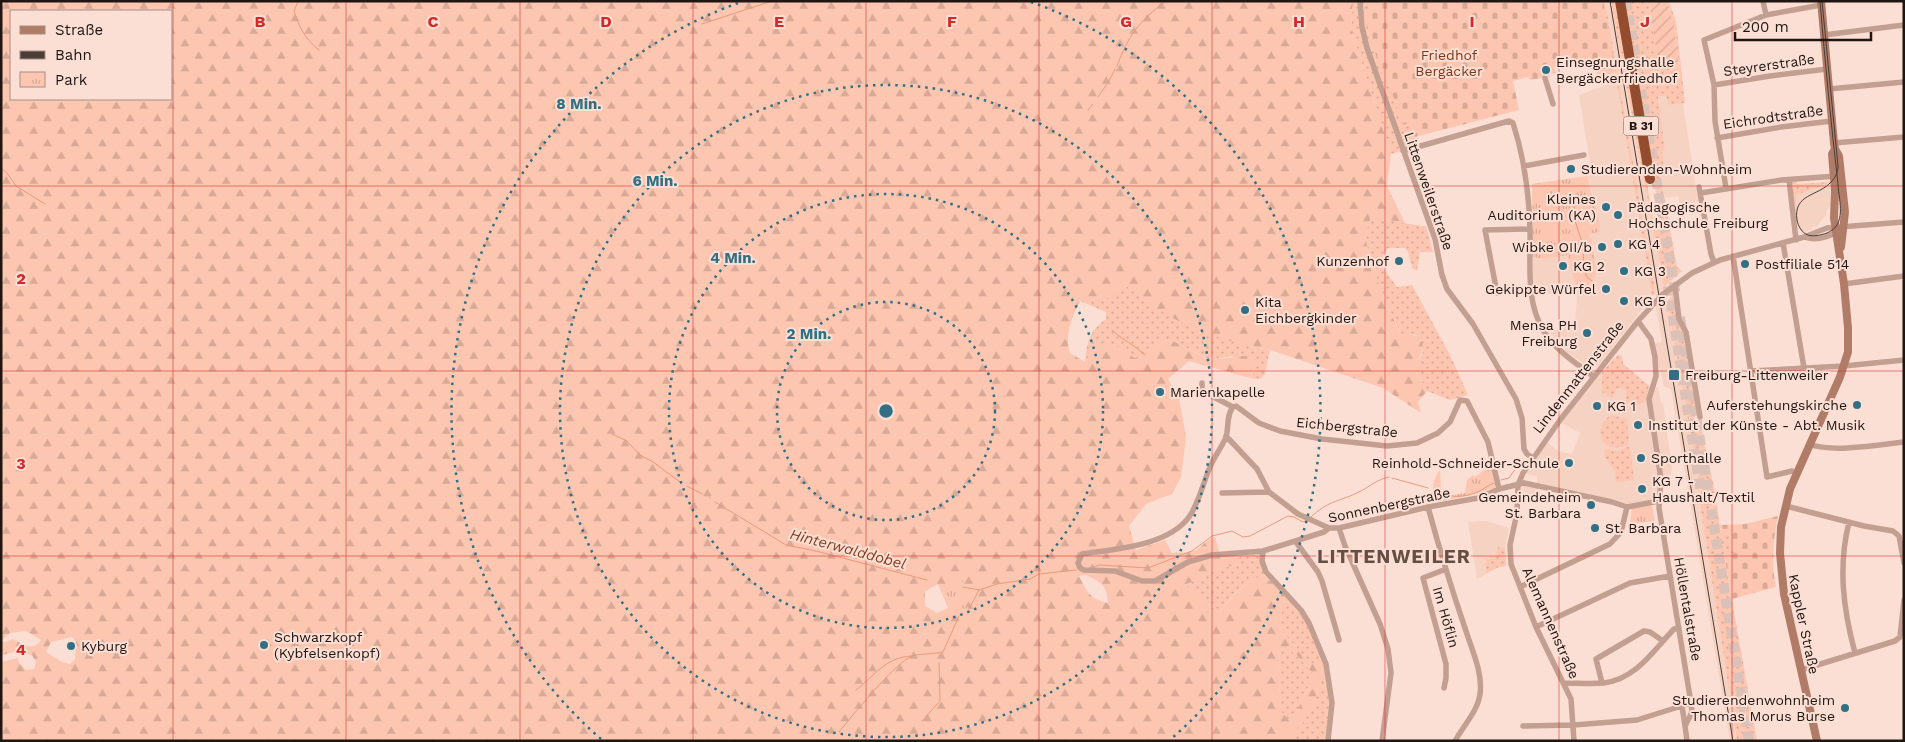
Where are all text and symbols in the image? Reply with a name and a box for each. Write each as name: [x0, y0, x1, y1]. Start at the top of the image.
legend: [10, 10, 172, 100]
scale bar: [1735, 10, 1871, 42]
text: B: [255, 12, 266, 31]
text: C: [428, 12, 439, 31]
text: D: [600, 12, 612, 31]
text: E: [774, 12, 784, 31]
text: F: [947, 12, 957, 31]
text: G: [1120, 12, 1132, 31]
text: H: [1293, 12, 1305, 31]
text: I: [1469, 12, 1475, 31]
text: J: [1640, 12, 1650, 31]
text: 200 m: [1742, 18, 1789, 36]
text: Straße: [55, 21, 103, 39]
text: Bahn: [55, 46, 92, 64]
park label: Friedhof Bergäcker: [1415, 47, 1483, 79]
street label: Steyrerstraße: [1722, 51, 1816, 79]
place label: Einsegnungshalle Bergäckerfriedhof: [1556, 54, 1678, 86]
marker: Einsegnungshalle Bergäckerfriedhof: [1540, 64, 1552, 76]
text: Park: [55, 71, 88, 89]
text: 8 Min.: [556, 95, 602, 113]
street label: Eichrodtstraße: [1722, 102, 1824, 132]
road number: B 31: [1624, 116, 1658, 136]
street label: Littenweilerstraße: [1401, 130, 1457, 252]
place label: Studierenden-Wohnheim: [1581, 161, 1752, 177]
marker: Studierenden-Wohnheim: [1565, 163, 1577, 175]
text: 6 Min.: [632, 172, 678, 190]
place label: Kleines Auditorium (KA): [1488, 191, 1596, 223]
place label: Pädagogische Hochschule Freiburg: [1628, 199, 1769, 231]
marker: Kleines Auditorium (KA): [1600, 201, 1612, 213]
marker: Pädagogische Hochschule Freiburg: [1612, 209, 1624, 221]
place label: KG 4: [1628, 236, 1660, 252]
marker: KG 4: [1612, 238, 1624, 250]
place label: Wibke OII/b: [1512, 239, 1592, 255]
marker: Wibke OII/b: [1596, 241, 1608, 253]
text: 4 Min.: [710, 249, 756, 267]
place label: Kunzenhof: [1316, 253, 1389, 269]
marker: Kunzenhof: [1393, 255, 1405, 267]
place label: Postfiliale 514: [1755, 256, 1849, 272]
place label: KG 2: [1573, 258, 1605, 274]
marker: Postfiliale 514: [1739, 258, 1751, 270]
marker: KG 2: [1557, 260, 1569, 272]
place label: KG 3: [1634, 263, 1666, 279]
marker: KG 3: [1618, 265, 1630, 277]
text: 2: [16, 269, 26, 288]
place label: Gekippte Würfel: [1485, 281, 1597, 297]
marker: Gekippte Würfel: [1600, 283, 1612, 295]
place label: KG 5: [1634, 293, 1666, 309]
place label: Kita Eichbergkinder: [1255, 294, 1357, 326]
marker: KG 5: [1618, 295, 1630, 307]
marker: Kita Eichbergkinder: [1239, 304, 1251, 316]
place label: Mensa PH Freiburg: [1510, 317, 1578, 349]
street label: Lindenmattenstraße: [1529, 318, 1627, 436]
text: 2 Min.: [787, 325, 831, 343]
marker: Mensa PH Freiburg: [1581, 327, 1593, 339]
place label: Freiburg-Littenweiler: [1685, 367, 1829, 383]
marker: Freiburg-Littenweiler: [1667, 368, 1681, 382]
place label: Marienkapelle: [1170, 384, 1265, 400]
marker: Marienkapelle: [1154, 386, 1166, 398]
place label: Auferstehungskirche: [1707, 397, 1847, 413]
place label: KG 1: [1607, 398, 1636, 414]
marker: Auferstehungskirche: [1851, 399, 1863, 411]
marker: KG 1: [1591, 400, 1603, 412]
centre of rings: [877, 402, 895, 420]
street label: Eichbergstraße: [1295, 414, 1399, 440]
place label: Institut der Künste - Abt. Musik: [1648, 417, 1865, 433]
marker: Institut der Künste - Abt. Musik: [1632, 419, 1644, 431]
place label: Sporthalle: [1651, 450, 1721, 466]
marker: Sporthalle: [1635, 452, 1647, 464]
text: 3: [16, 454, 26, 473]
place label: Reinhold-Schneider-Schule: [1372, 455, 1559, 471]
marker: Reinhold-Schneider-Schule: [1563, 457, 1575, 469]
place label: KG 7 - Haushalt/Textil: [1652, 473, 1755, 505]
marker: KG 7 - Haushalt/Textil: [1636, 483, 1648, 495]
street label: Sonnenbergstraße: [1326, 484, 1452, 526]
place label: Gemeindeheim St. Barbara: [1478, 489, 1581, 521]
marker: Gemeindeheim St. Barbara: [1585, 499, 1597, 511]
place label: St. Barbara: [1605, 520, 1681, 536]
marker: St. Barbara: [1589, 522, 1601, 534]
water label: Hinterwalddobel: [788, 525, 908, 573]
district label: LITTENWEILER: [1317, 545, 1471, 568]
street label: Höllentalstraße: [1671, 556, 1705, 662]
street label: Alemannenstraße: [1519, 565, 1583, 681]
street label: Kappler Straße: [1786, 572, 1822, 676]
street label: Im Höflin: [1430, 585, 1462, 649]
place label: Schwarzkopf (Kybfelsenkopf): [274, 629, 380, 661]
place label: Kyburg: [81, 638, 128, 654]
marker: Schwarzkopf (Kybfelsenkopf): [258, 639, 270, 651]
text: 4: [16, 640, 26, 659]
marker: Kyburg: [65, 640, 77, 652]
place label: Studierendenwohnheim Thomas Morus Burse: [1672, 692, 1835, 724]
marker: Studierendenwohnheim Thomas Morus Burse: [1839, 702, 1851, 714]

